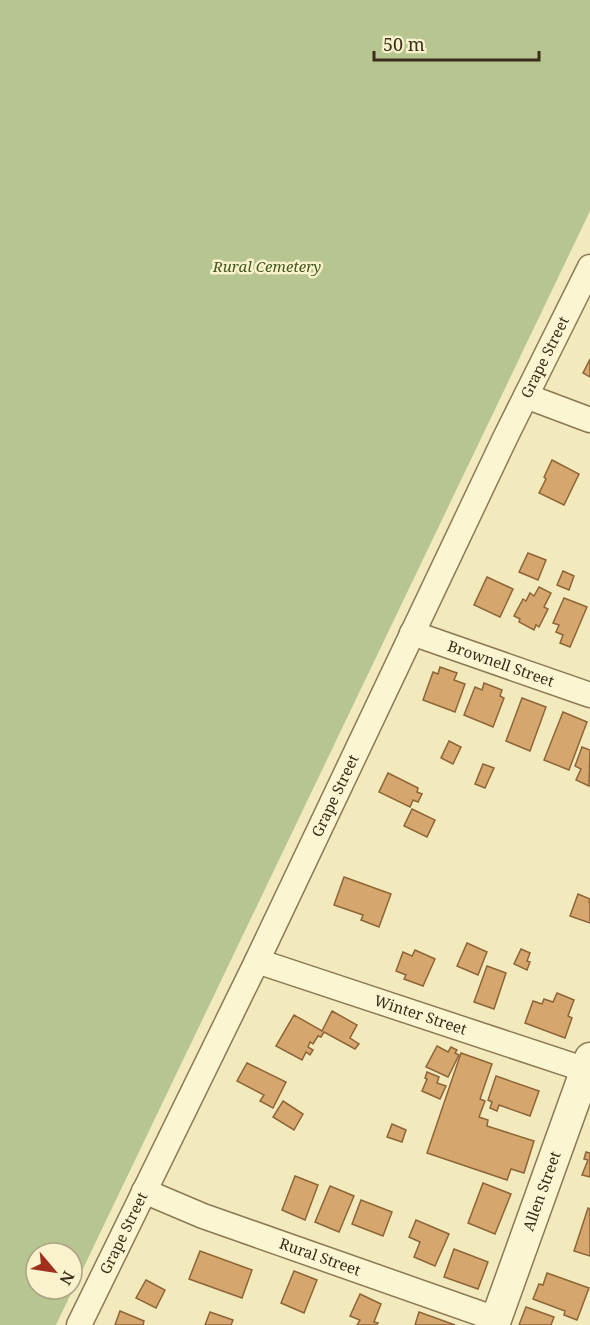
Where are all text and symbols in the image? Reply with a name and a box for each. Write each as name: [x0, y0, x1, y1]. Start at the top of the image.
scale bar: [374, 24, 539, 62]
text: 50 m: [383, 32, 425, 56]
park label: Rural Cemetery: [212, 256, 321, 276]
street label: Grape Street: [515, 313, 573, 401]
street label: Brownell Street: [445, 635, 557, 691]
street label: Grape Street: [306, 751, 363, 840]
street label: Winter Street: [372, 989, 469, 1039]
street label: Allen Street: [518, 1148, 565, 1234]
street label: Grape Street: [94, 1189, 151, 1277]
street label: Rural Street: [277, 1233, 364, 1280]
north arrow: [24, 1241, 84, 1301]
text: N: [54, 1267, 80, 1289]

